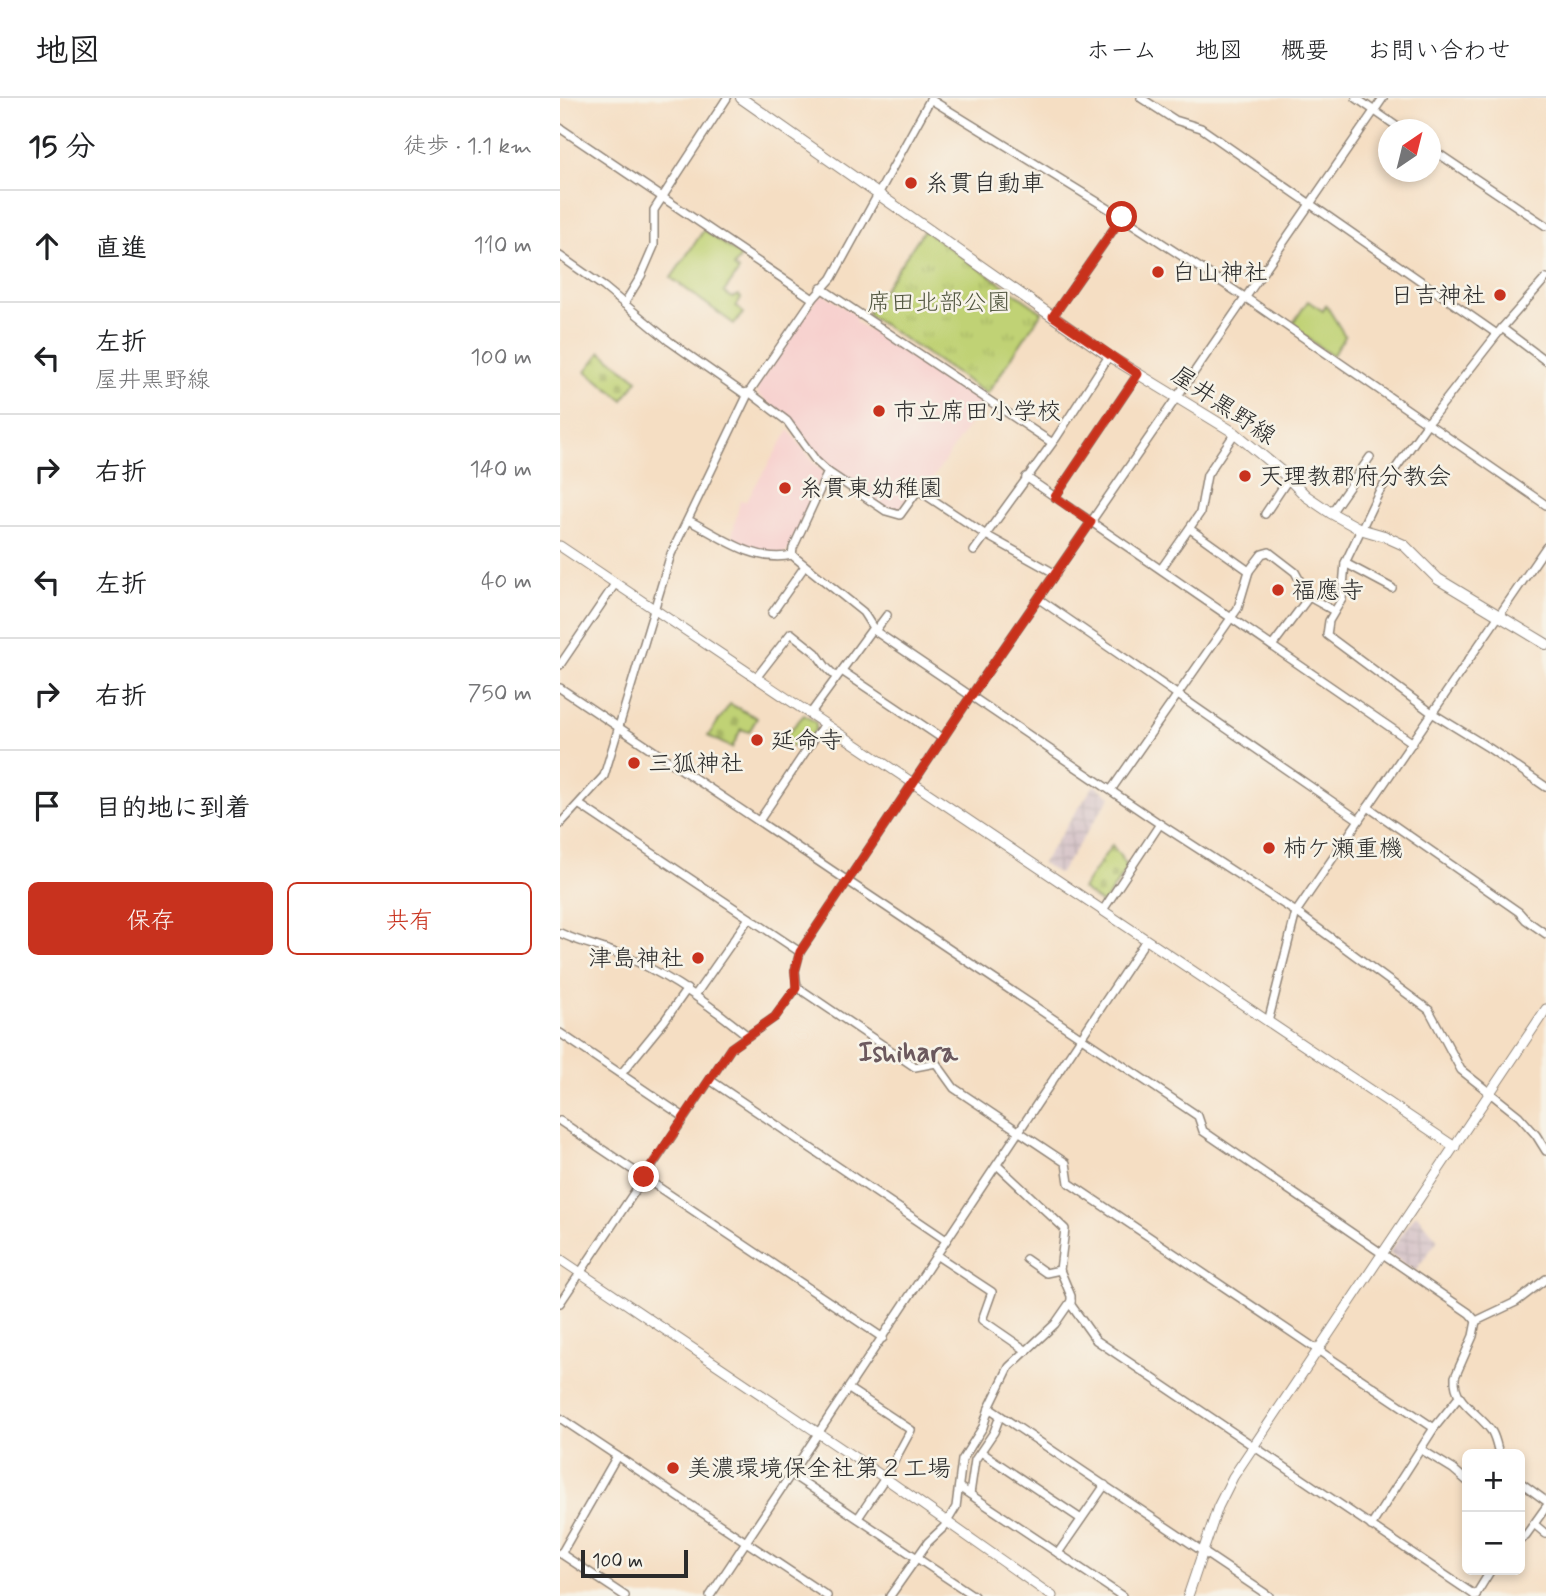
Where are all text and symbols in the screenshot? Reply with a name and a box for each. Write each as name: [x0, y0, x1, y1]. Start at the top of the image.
text: 地図: [35, 30, 101, 74]
text: ホーム: [1086, 36, 1157, 67]
text: 地図: [1195, 36, 1243, 67]
text: 概要: [1281, 36, 1329, 67]
text: お問い合わせ: [1367, 36, 1511, 67]
north arrow: [1378, 119, 1441, 182]
text: 15 分: [28, 128, 96, 167]
text: 徒歩 · 1.1 km: [403, 132, 532, 162]
place label: 糸貫自動車: [925, 169, 1045, 200]
marker: 糸貫自動車: [903, 175, 919, 191]
route start: [1106, 201, 1137, 232]
icon: ahead: [28, 227, 66, 265]
text: 110 m: [473, 231, 532, 261]
text: 直進: [95, 232, 147, 266]
place label: 白山神社: [1172, 258, 1268, 289]
marker: 白山神社: [1150, 264, 1166, 280]
place label: 日吉神社: [1390, 281, 1486, 312]
marker: 日吉神社: [1492, 287, 1508, 303]
park label: 席田北部公園: [867, 288, 1011, 319]
text: 左折: [95, 326, 147, 360]
icon: left: [28, 339, 66, 377]
text: 100 m: [470, 343, 532, 373]
street label: 屋井黒野線: [1165, 360, 1282, 453]
text: 屋井黒野線: [95, 366, 210, 396]
place label: 市立席田小学校: [893, 397, 1061, 428]
marker: 市立席田小学校: [871, 403, 887, 419]
icon: right: [28, 451, 66, 489]
text: 140 m: [469, 455, 532, 485]
text: 右折: [95, 456, 147, 490]
place label: 天理教郡府分教会: [1259, 462, 1451, 493]
marker: 天理教郡府分教会: [1237, 468, 1253, 484]
place label: 糸貫東幼稚園: [799, 474, 943, 505]
marker: 糸貫東幼稚園: [777, 480, 793, 496]
icon: left: [28, 563, 66, 601]
text: 40 m: [481, 567, 532, 597]
text: 左折: [95, 568, 147, 602]
place label: 福應寺: [1292, 576, 1364, 607]
marker: 福應寺: [1270, 582, 1286, 598]
icon: right: [28, 675, 66, 713]
text: 750 m: [467, 679, 532, 709]
text: 右折: [95, 680, 147, 714]
place label: 延命寺: [771, 726, 843, 757]
marker: 延命寺: [749, 732, 765, 748]
place label: 三狐神社: [648, 749, 744, 780]
marker: 三狐神社: [626, 755, 642, 771]
icon: arrive: [28, 787, 66, 825]
text: 目的地に到着: [95, 792, 251, 826]
place label: 柿ケ瀬重機: [1283, 834, 1403, 865]
marker: 柿ケ瀬重機: [1261, 840, 1277, 856]
button: 保存: [28, 882, 273, 955]
button: 共有: [287, 882, 532, 955]
place label: 津島神社: [588, 944, 684, 975]
marker: 津島神社: [690, 950, 706, 966]
district label: Ishihara: [858, 1035, 959, 1072]
route end: [628, 1161, 659, 1192]
map controls: [1462, 1449, 1525, 1575]
button: +: [1462, 1449, 1525, 1512]
place label: 美濃環境保全社第２工場: [687, 1454, 951, 1485]
marker: 美濃環境保全社第２工場: [665, 1460, 681, 1476]
button: −: [1462, 1512, 1525, 1575]
scale bar: [581, 1547, 688, 1579]
text: 100 m: [592, 1549, 643, 1574]

